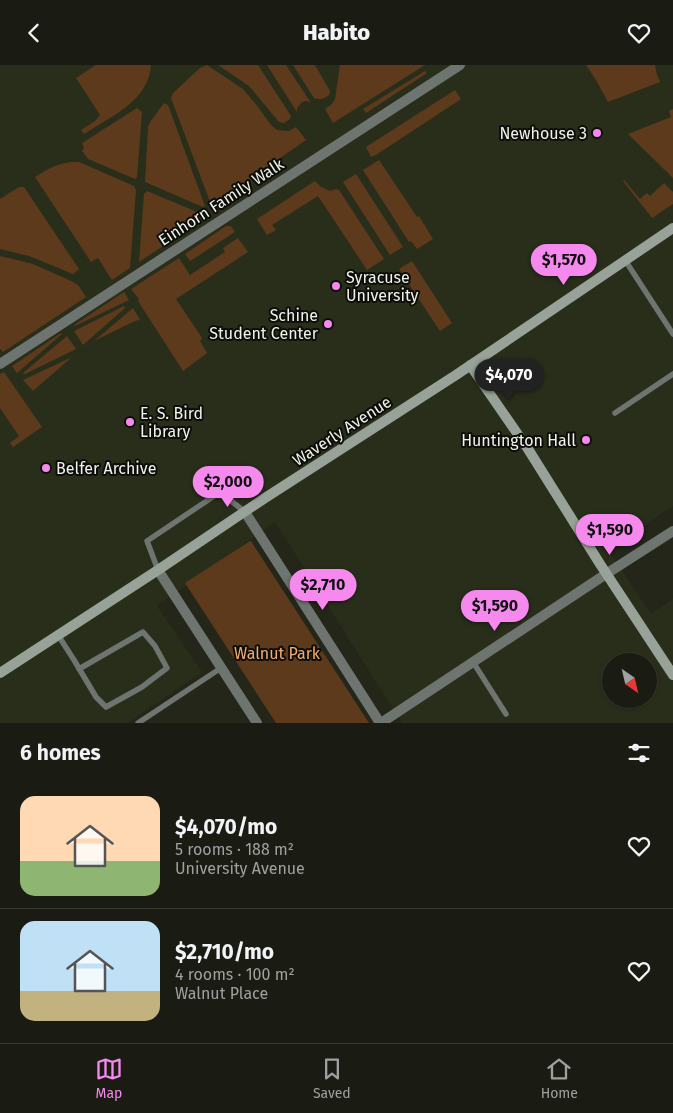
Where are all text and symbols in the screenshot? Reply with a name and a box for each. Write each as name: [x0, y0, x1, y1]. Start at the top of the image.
icon: back: [20, 19, 48, 47]
text: Habito: [303, 19, 370, 46]
icon: heart: [625, 19, 653, 47]
place label: Newhouse 3: [499, 124, 587, 143]
marker: Newhouse 3: [591, 127, 603, 139]
street label: Einhorn Family Walk: [155, 154, 288, 250]
pin: $1,570: [523, 243, 605, 286]
text: $1,570: [542, 250, 586, 269]
place label: Syracuse University: [346, 268, 419, 305]
marker: Syracuse University: [330, 280, 342, 292]
place label: Schine Student Center: [209, 306, 319, 343]
marker: Schine Student Center: [322, 318, 334, 330]
pin: $4,070: [468, 359, 550, 401]
text: $4,070: [485, 365, 533, 384]
street label: Waverly Avenue: [289, 392, 395, 470]
place label: E. S. Bird Library: [140, 404, 203, 441]
marker: E. S. Bird Library: [124, 416, 136, 428]
place label: Huntington Hall: [461, 431, 576, 450]
marker: Huntington Hall: [580, 434, 592, 446]
place label: Belfer Archive: [56, 459, 156, 478]
marker: Belfer Archive: [40, 462, 52, 474]
pin: $2,000: [187, 465, 269, 508]
text: $2,000: [204, 472, 252, 491]
pin: $1,590: [569, 513, 651, 556]
text: $1,590: [587, 520, 633, 539]
pin: $2,710: [282, 569, 364, 611]
text: $2,710: [301, 575, 345, 594]
pin: $1,590: [454, 589, 536, 632]
text: $1,590: [472, 596, 518, 615]
park label: Walnut Park: [234, 644, 321, 663]
north arrow: [602, 653, 658, 707]
map controls: [602, 653, 657, 708]
icon: filters: [625, 739, 653, 767]
text: 6 homes: [20, 740, 101, 766]
text: $4,070/mo: [175, 814, 277, 840]
icon: home: [60, 816, 120, 876]
icon: heart: [625, 832, 653, 860]
text: 5 rooms · 188 m²: [175, 840, 294, 859]
text: University Avenue: [175, 859, 305, 878]
text: $2,710/mo: [175, 939, 274, 965]
icon: home: [60, 941, 120, 1001]
icon: heart: [625, 957, 653, 985]
text: 4 rooms · 100 m²: [175, 965, 295, 984]
text: Walnut Place: [175, 984, 268, 1003]
tab: Map: [95, 1055, 123, 1102]
tab: Saved: [313, 1055, 351, 1102]
tab: Home: [541, 1055, 578, 1102]

